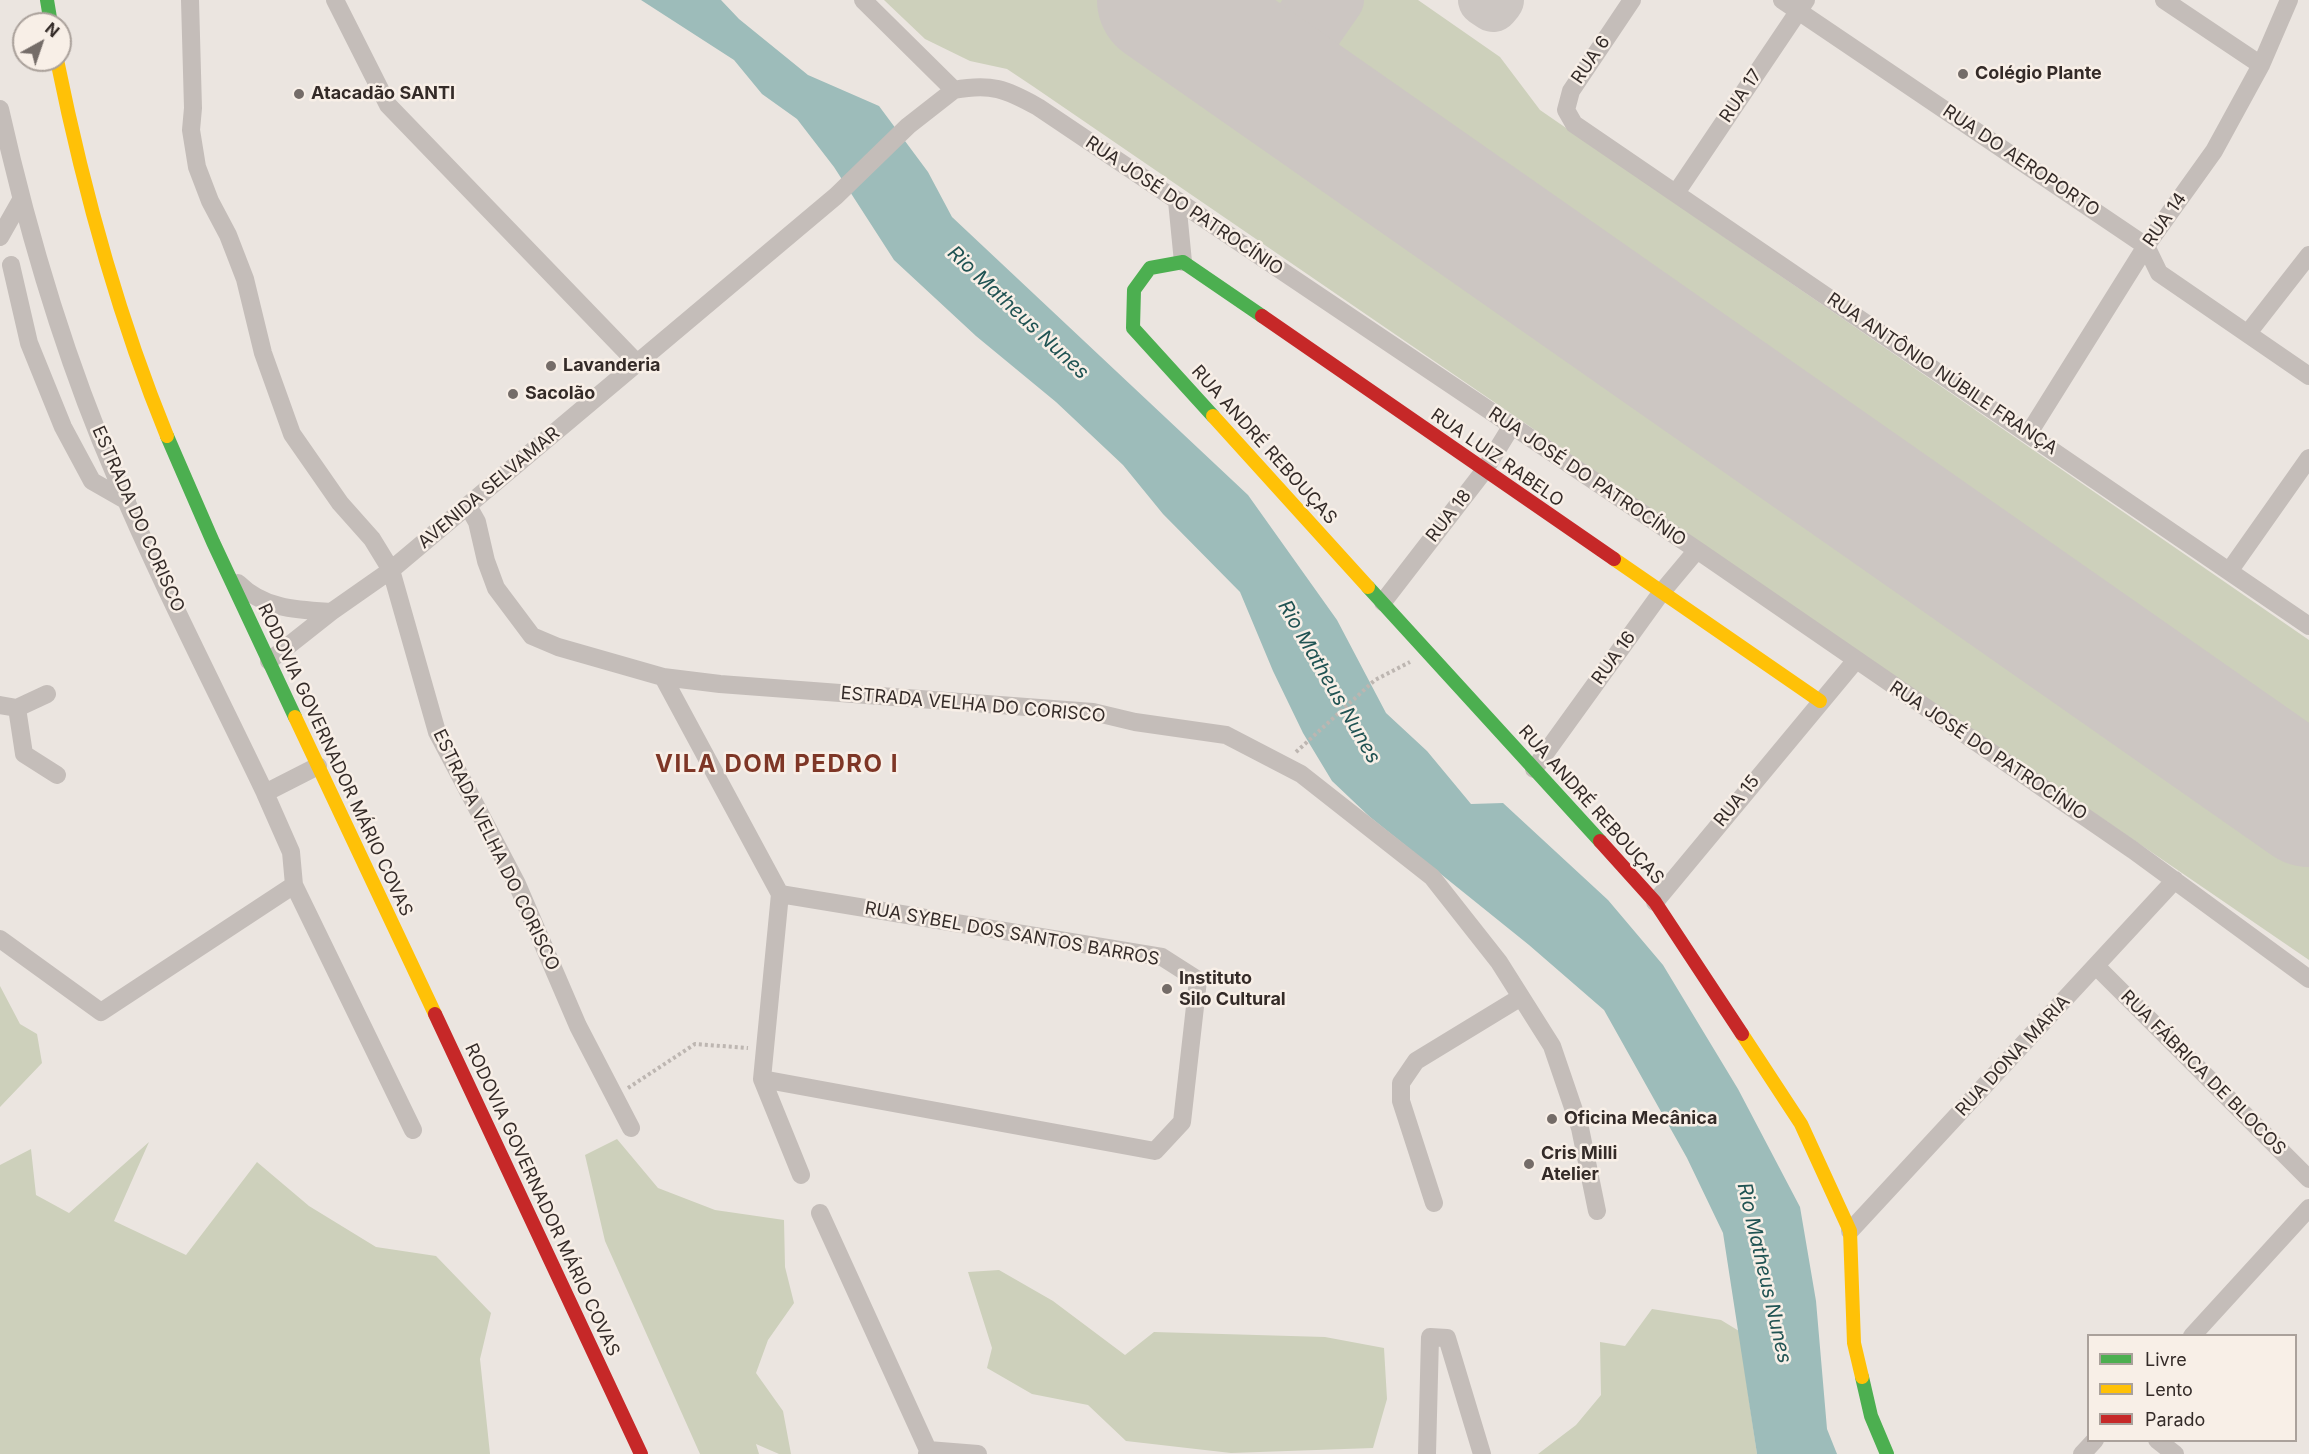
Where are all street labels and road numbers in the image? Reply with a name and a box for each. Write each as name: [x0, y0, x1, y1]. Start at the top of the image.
street label: RUA 6: [1567, 32, 1615, 88]
street label: RUA 17: [1715, 65, 1767, 127]
street label: RUA DO AEROPORTO: [1939, 101, 2103, 221]
street label: RUA JOSÉ DO PATROCÍNIO: [1081, 132, 1287, 280]
street label: RUA 14: [2139, 189, 2191, 251]
street label: RUA ANTÔNIO NÚBILE FRANÇA: [1823, 289, 2061, 459]
street label: RUA ANDRÉ REBOUÇAS: [1187, 361, 1341, 529]
street label: RUA JOSÉ DO PATROCÍNIO: [1484, 403, 1690, 551]
street label: RUA LUIZ RABELO: [1427, 404, 1567, 512]
street label: ESTRADA DO CORISCO: [87, 423, 189, 615]
street label: AVENIDA SELVAMAR: [414, 423, 564, 553]
street label: RUA 18: [1422, 485, 1476, 547]
street label: RODOVIA GOVERNADOR MÁRIO COVAS: [253, 600, 417, 920]
street label: RUA 16: [1587, 627, 1641, 689]
street label: RUA JOSÉ DO PATROCÍNIO: [1885, 677, 2091, 825]
street label: ESTRADA VELHA DO CORISCO: [840, 683, 1106, 727]
street label: RUA ANDRÉ REBOUÇAS: [1514, 721, 1668, 889]
street label: ESTRADA VELHA DO CORISCO: [428, 726, 564, 974]
street label: RUA 15: [1710, 771, 1764, 831]
street label: RUA SYBEL DOS SANTOS BARROS: [863, 897, 1161, 971]
street label: RUA FÁBRICA DE BLOCOS: [2116, 986, 2290, 1160]
street label: RUA DONA MARIA: [1951, 991, 2075, 1121]
street label: RODOVIA GOVERNADOR MÁRIO COVAS: [460, 1040, 624, 1360]

